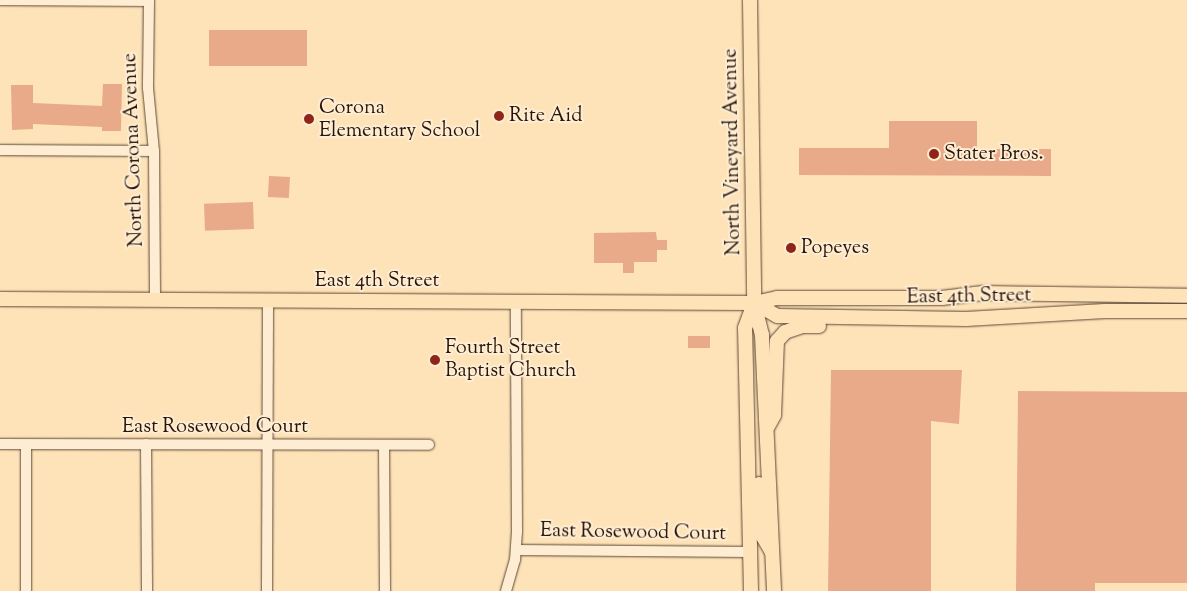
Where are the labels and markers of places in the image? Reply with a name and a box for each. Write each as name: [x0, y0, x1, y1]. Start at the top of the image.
place label: Corona Elementary School: [319, 96, 480, 143]
place label: Rite Aid: [509, 104, 582, 128]
marker: Rite Aid: [493, 110, 505, 122]
marker: Corona Elementary School: [303, 113, 315, 125]
place label: Stater Bros.: [944, 142, 1044, 166]
marker: Stater Bros.: [928, 148, 940, 160]
place label: Popeyes: [801, 236, 869, 260]
marker: Popeyes: [785, 242, 797, 254]
place label: Fourth Street Baptist Church: [445, 336, 576, 383]
marker: Fourth Street Baptist Church: [429, 354, 441, 366]

